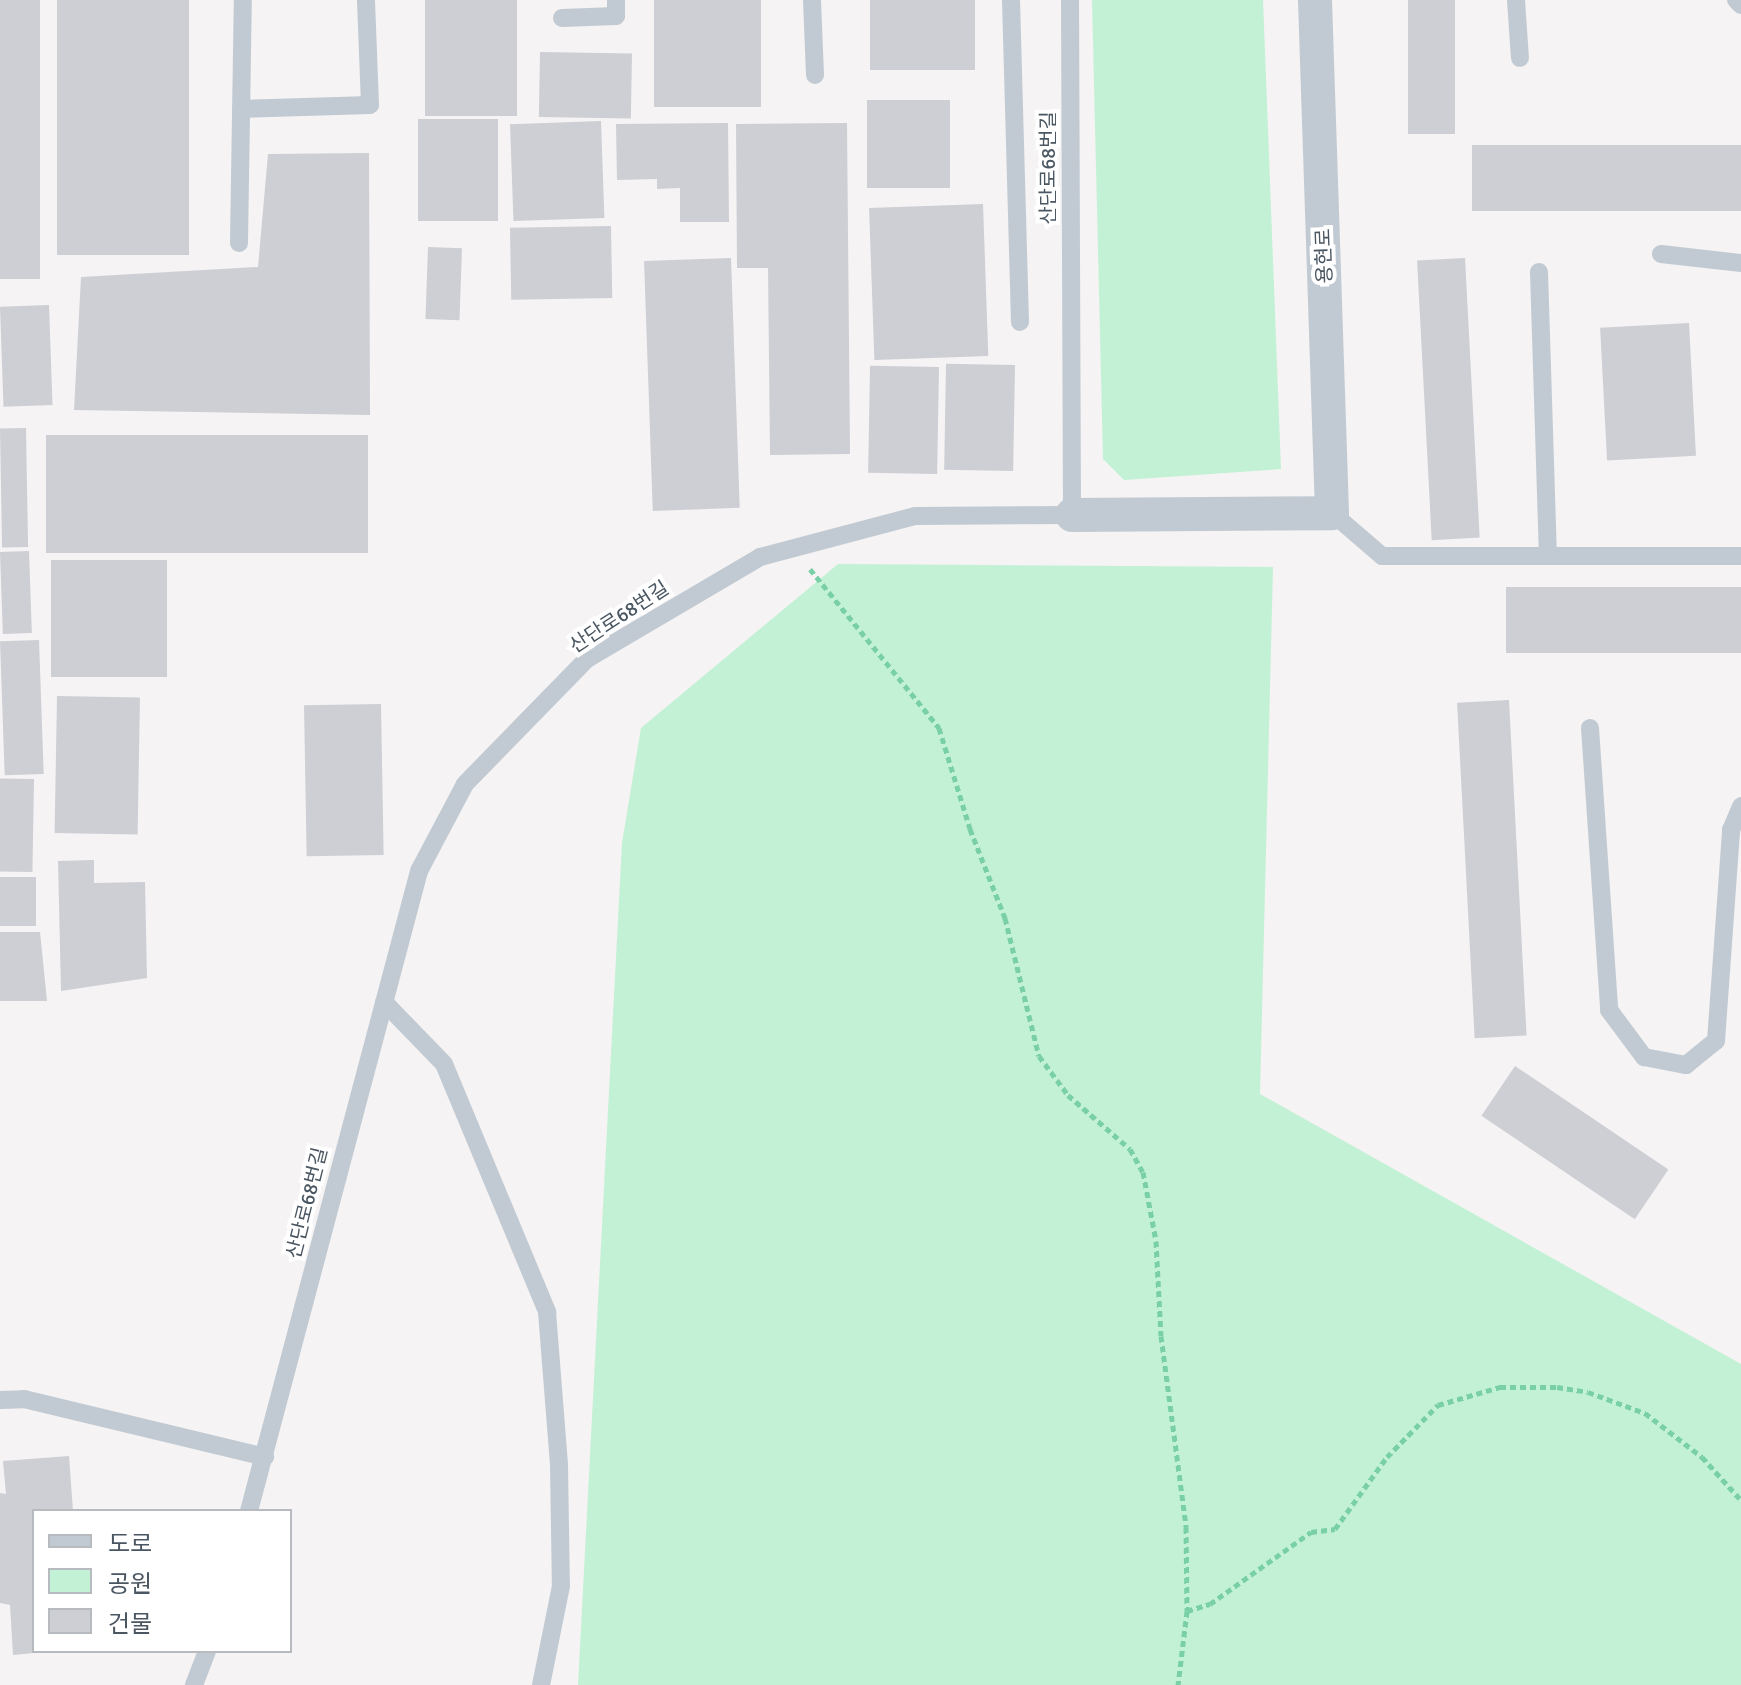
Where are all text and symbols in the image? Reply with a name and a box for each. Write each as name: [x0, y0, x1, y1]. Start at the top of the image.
street label: 산단로68번길: [1036, 111, 1060, 225]
street label: 용현로: [1311, 228, 1337, 284]
street label: 산단로68번길: [565, 576, 673, 658]
street label: 산단로68번길: [282, 1145, 332, 1261]
legend: [32, 1509, 292, 1653]
text: 도로: [108, 1529, 152, 1559]
text: 공원: [108, 1569, 152, 1599]
text: 건물: [108, 1609, 152, 1639]

